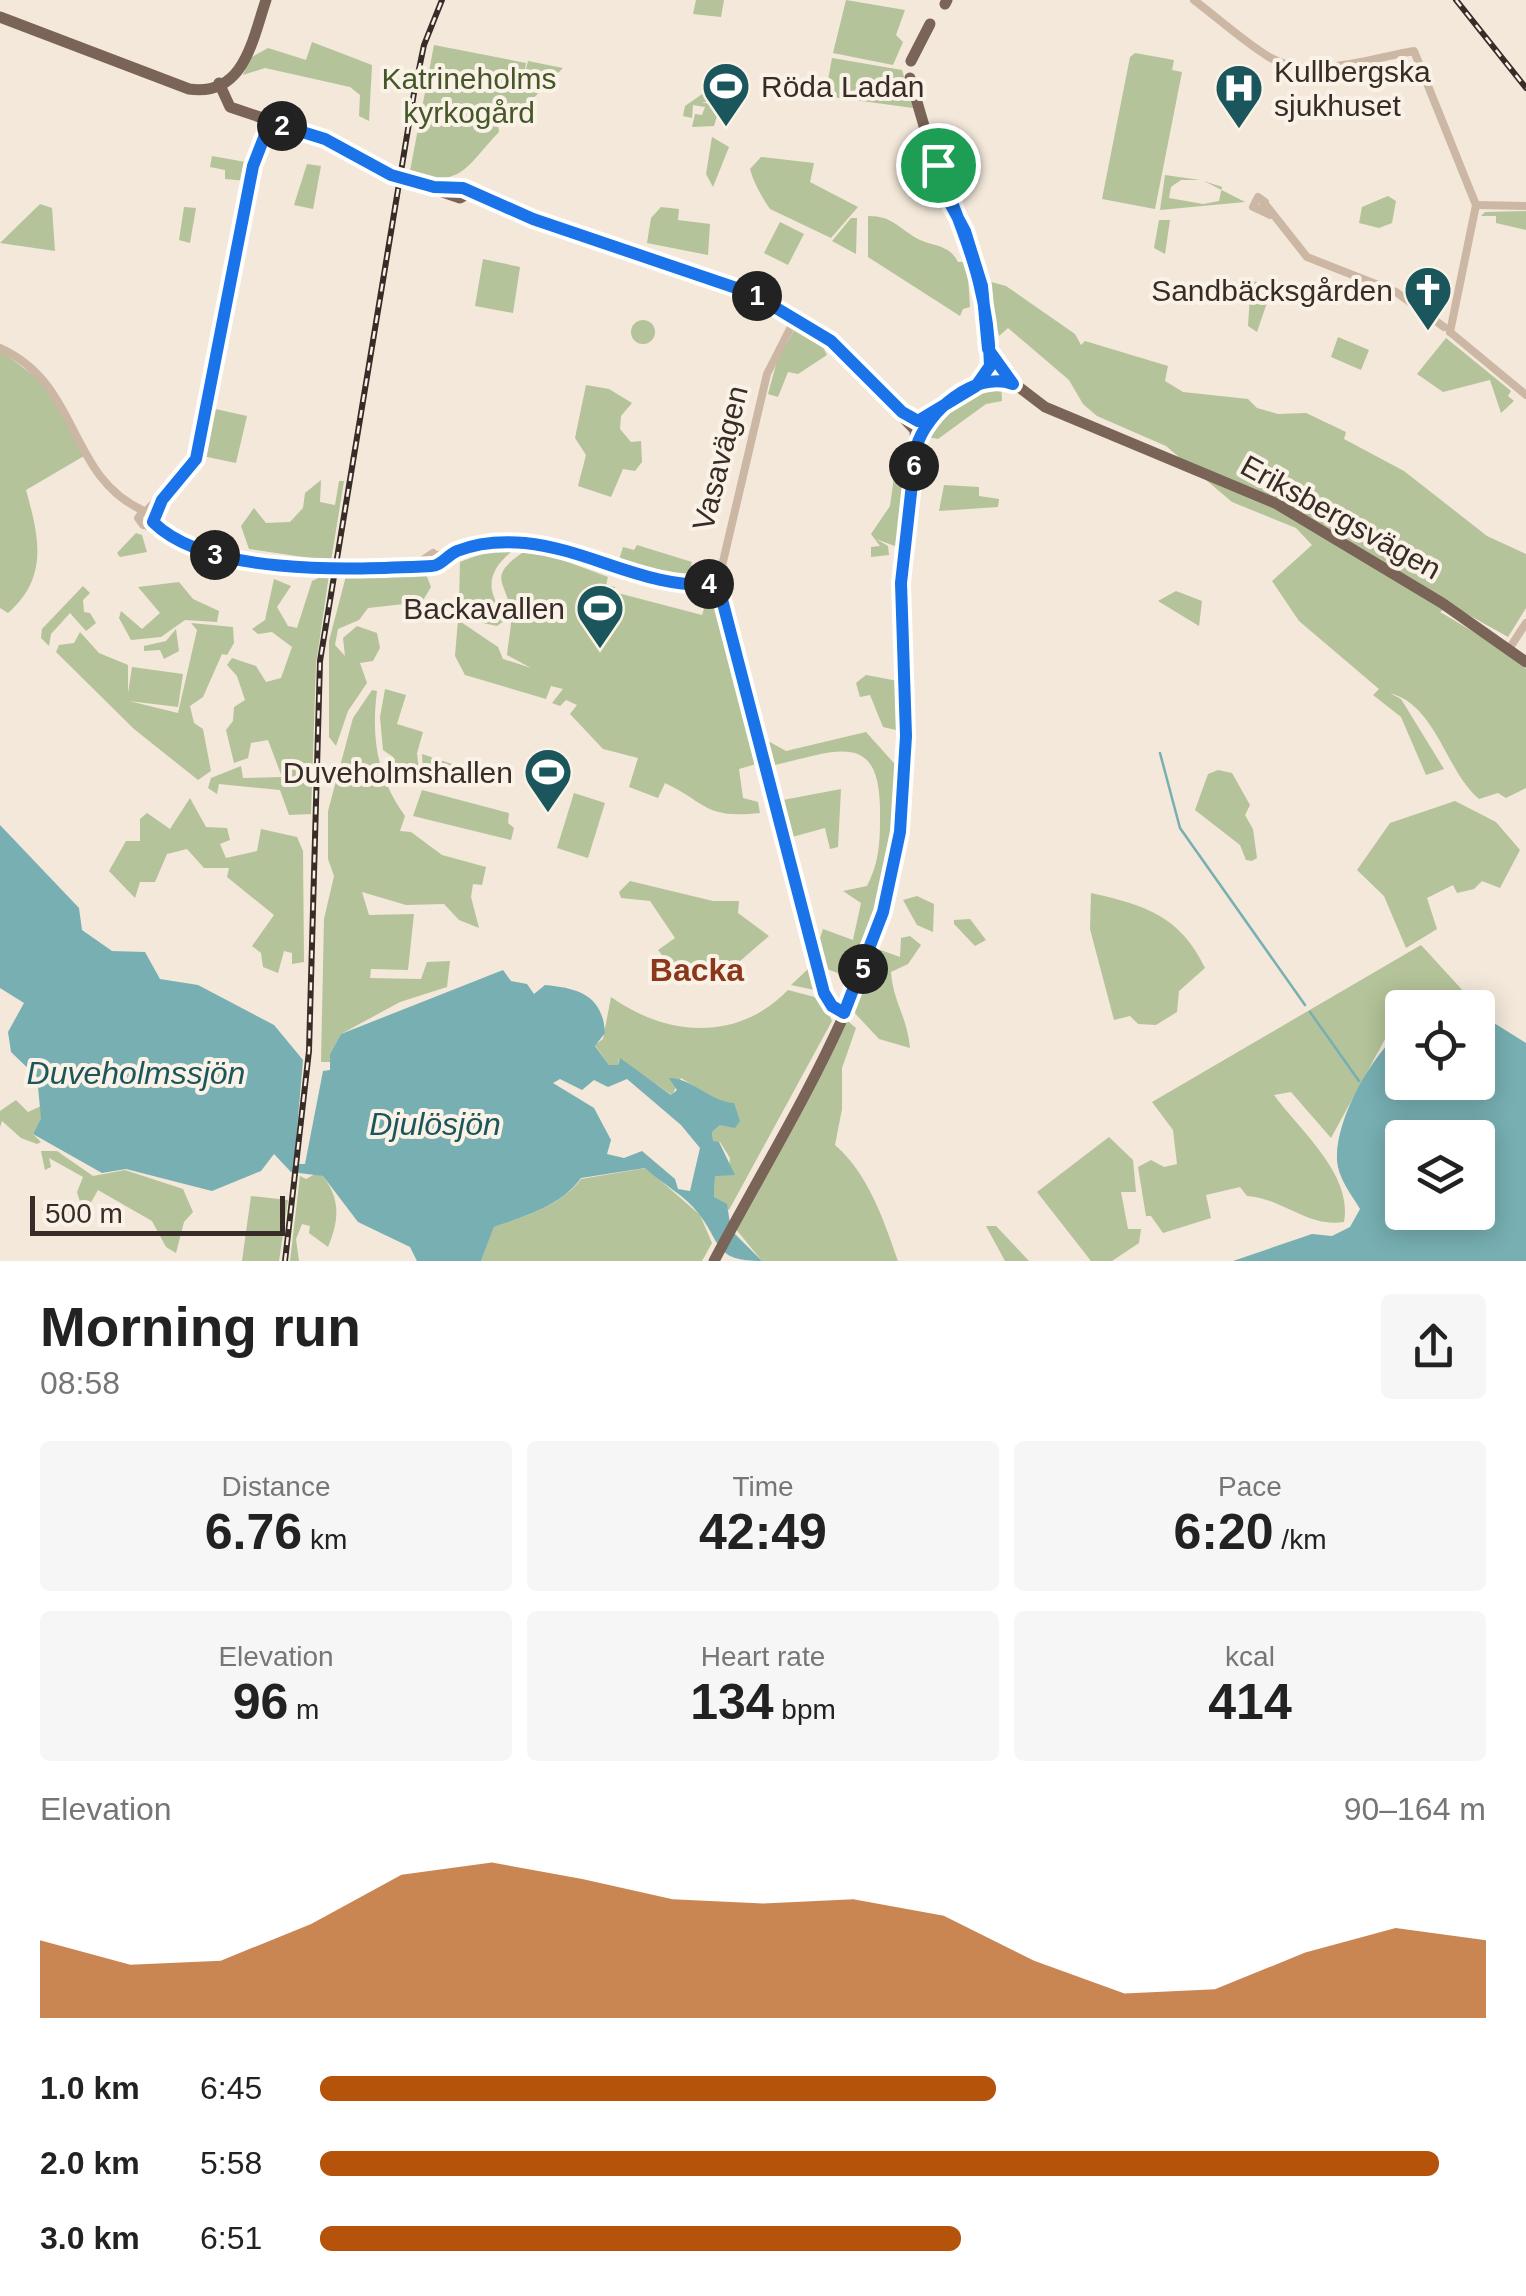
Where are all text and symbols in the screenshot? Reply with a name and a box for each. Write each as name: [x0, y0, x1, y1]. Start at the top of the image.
place label: Kullbergska sjukhuset: [1274, 55, 1431, 122]
sports icon: Röda Ladan: [700, 60, 752, 128]
park label: Katrineholms kyrkogård: [381, 62, 557, 129]
hospital icon: Kullbergska sjukhuset: [1213, 62, 1265, 130]
place label: Röda Ladan: [761, 70, 924, 103]
pin: 2: [257, 101, 307, 151]
text: 2: [274, 110, 290, 141]
pin: [896, 123, 981, 208]
icon: arrive: [911, 138, 966, 193]
church icon: Sandbäcksgården: [1402, 264, 1454, 332]
pin: 1: [732, 271, 782, 321]
place label: Sandbäcksgården: [1151, 274, 1393, 307]
text: 1: [749, 280, 765, 311]
street label: Vasavägen: [686, 382, 754, 534]
pin: 6: [889, 441, 939, 491]
street label: Eriksbergsvägen: [1235, 448, 1447, 586]
text: 6: [906, 450, 922, 481]
pin: 3: [190, 530, 240, 580]
text: 3: [207, 539, 223, 570]
pin: 4: [684, 559, 734, 609]
text: 4: [701, 568, 717, 599]
sports icon: Backavallen: [574, 582, 626, 650]
place label: Backavallen: [403, 592, 565, 625]
sports icon: Duveholmshallen: [522, 746, 574, 814]
place label: Duveholmshallen: [283, 756, 513, 789]
pin: 5: [838, 944, 888, 994]
district label: Backa: [650, 952, 744, 988]
text: 5: [855, 953, 871, 984]
map controls: [1385, 990, 1495, 1230]
button: locate: [1385, 990, 1495, 1100]
water label: Duveholmssjön: [27, 1055, 245, 1091]
water label: Djulösjön: [369, 1106, 501, 1142]
button: layers: [1385, 1120, 1495, 1230]
scale bar: [30, 1191, 285, 1236]
text: 500 m: [45, 1198, 123, 1229]
button: share: [1381, 1294, 1486, 1399]
text: Morning run: [40, 1296, 361, 1358]
text: 08:58: [40, 1365, 120, 1401]
text: Distance: [222, 1471, 330, 1502]
text: Time: [732, 1471, 794, 1502]
text: Pace: [1218, 1471, 1282, 1502]
text: 6.76: [205, 1504, 302, 1560]
text: 42:49: [699, 1504, 827, 1560]
text: 6:20: [1174, 1504, 1274, 1560]
text: km: [302, 1524, 347, 1555]
text: /km: [1274, 1524, 1326, 1555]
text: Elevation: [218, 1641, 334, 1672]
text: Heart rate: [701, 1641, 825, 1672]
text: kcal: [1225, 1641, 1275, 1672]
text: 96: [233, 1674, 288, 1730]
text: 134: [690, 1674, 774, 1730]
text: 414: [1208, 1674, 1292, 1730]
text: m: [288, 1694, 319, 1725]
text: bpm: [774, 1694, 836, 1725]
text: Elevation: [40, 1791, 172, 1827]
text: 90–164 m: [1344, 1791, 1486, 1827]
text: 1.0 km: [40, 2070, 140, 2106]
text: 6:45: [200, 2070, 262, 2106]
text: 2.0 km: [40, 2145, 140, 2181]
text: 5:58: [200, 2145, 262, 2181]
text: 3.0 km: [40, 2220, 140, 2256]
text: 6:51: [200, 2220, 262, 2256]

